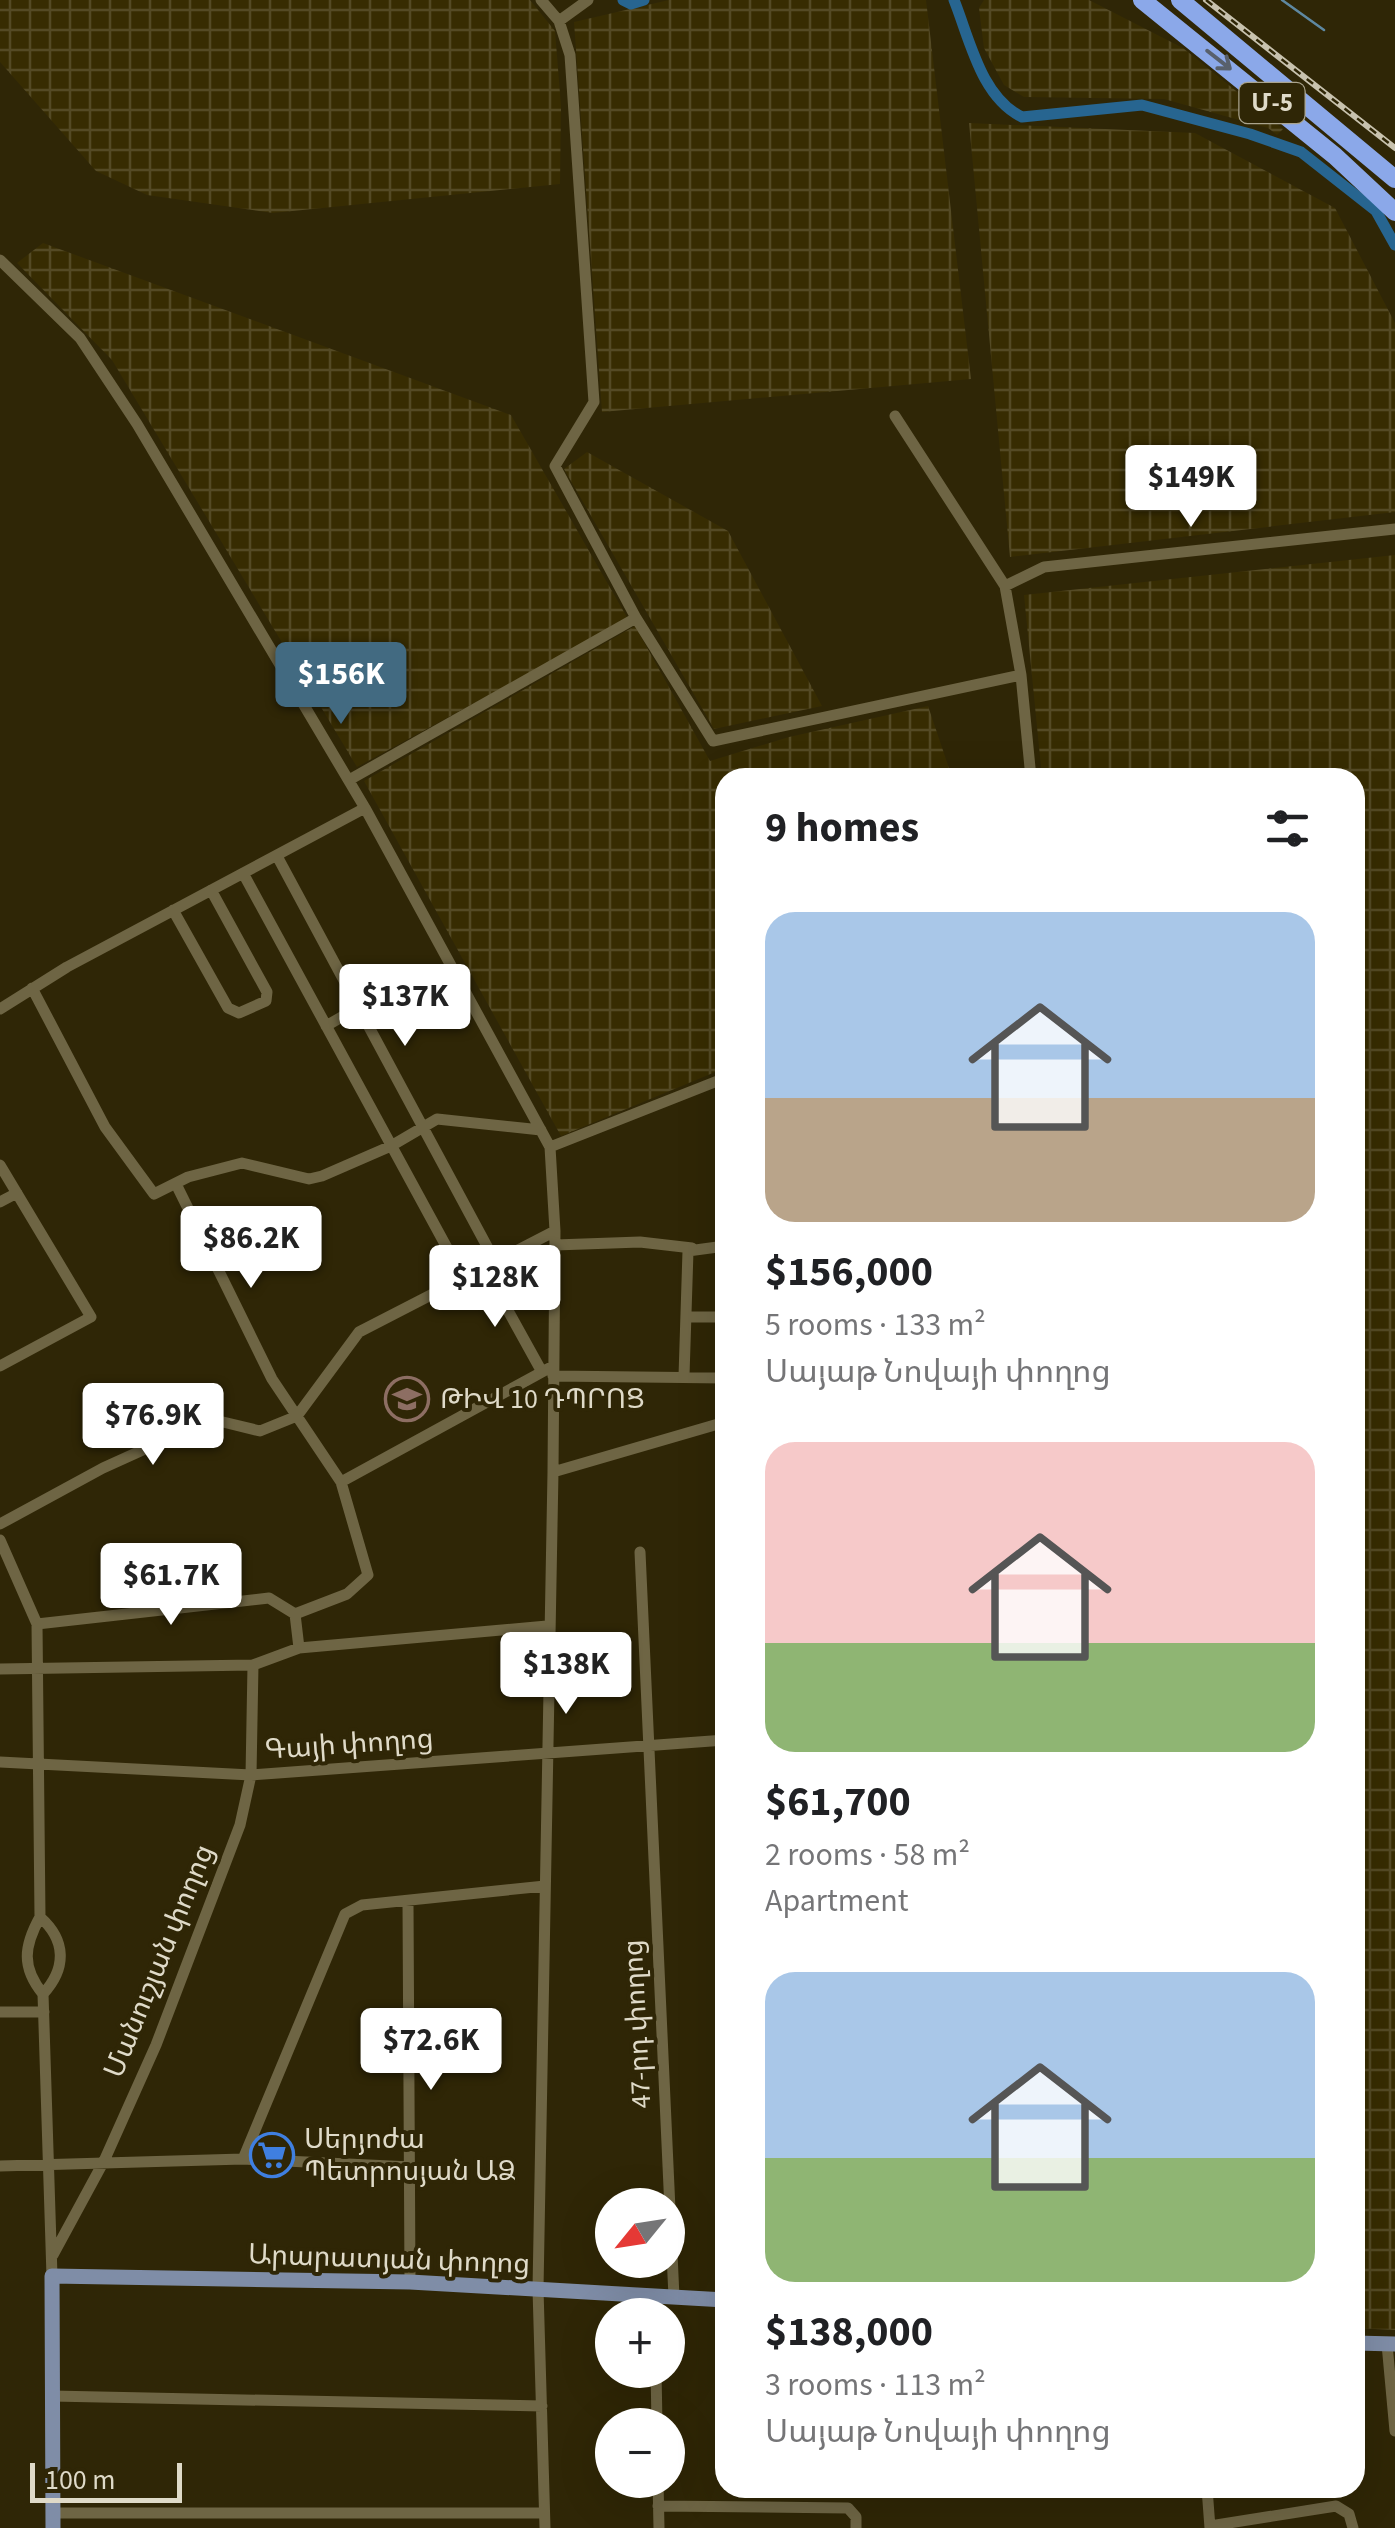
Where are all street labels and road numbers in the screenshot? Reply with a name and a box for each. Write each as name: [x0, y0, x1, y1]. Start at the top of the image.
road number: Մ-5: [1240, 83, 1304, 123]
street label: Գայի փողոց: [263, 1718, 435, 1770]
street label: Մանուշյան փողոց: [94, 1838, 224, 2084]
street label: 47-րդ փողոց: [613, 1938, 661, 2110]
street label: Արարատյան փողոց: [247, 2234, 531, 2284]

